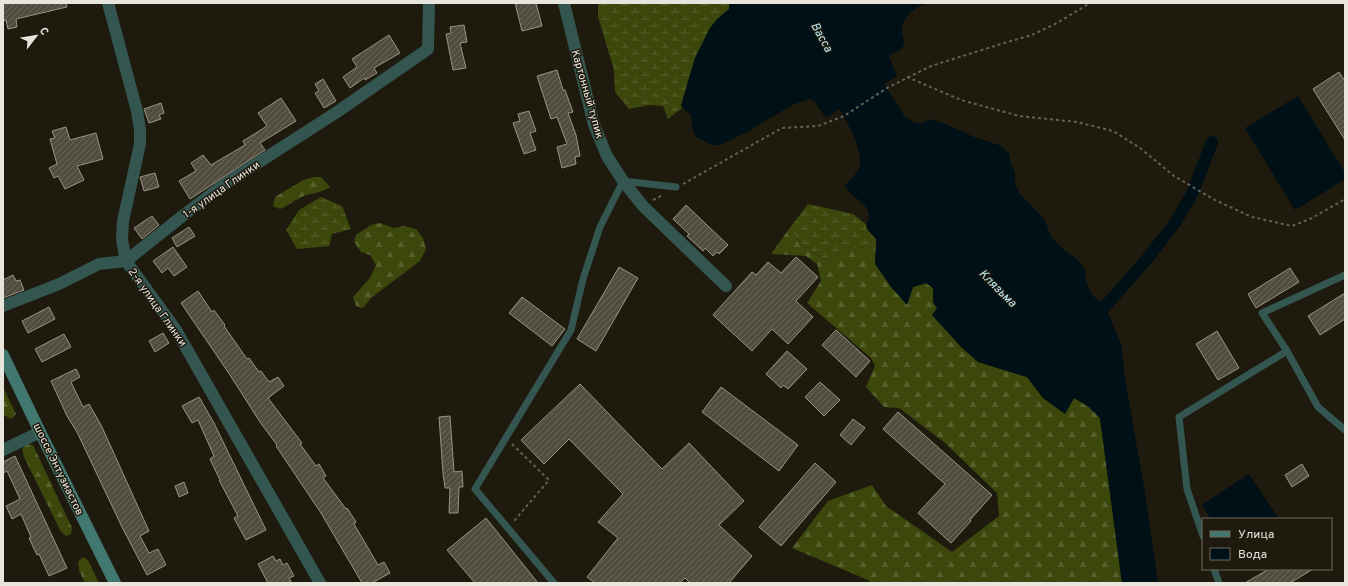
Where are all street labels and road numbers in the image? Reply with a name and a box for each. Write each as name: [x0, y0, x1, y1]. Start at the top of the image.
street label: Картонный тупик: [568, 48, 606, 140]
street label: 1-я улица Глинки: [180, 158, 263, 222]
street label: 2-я улица Глинки: [125, 266, 190, 350]
street label: шоссе Энтузиастов: [30, 421, 86, 518]

